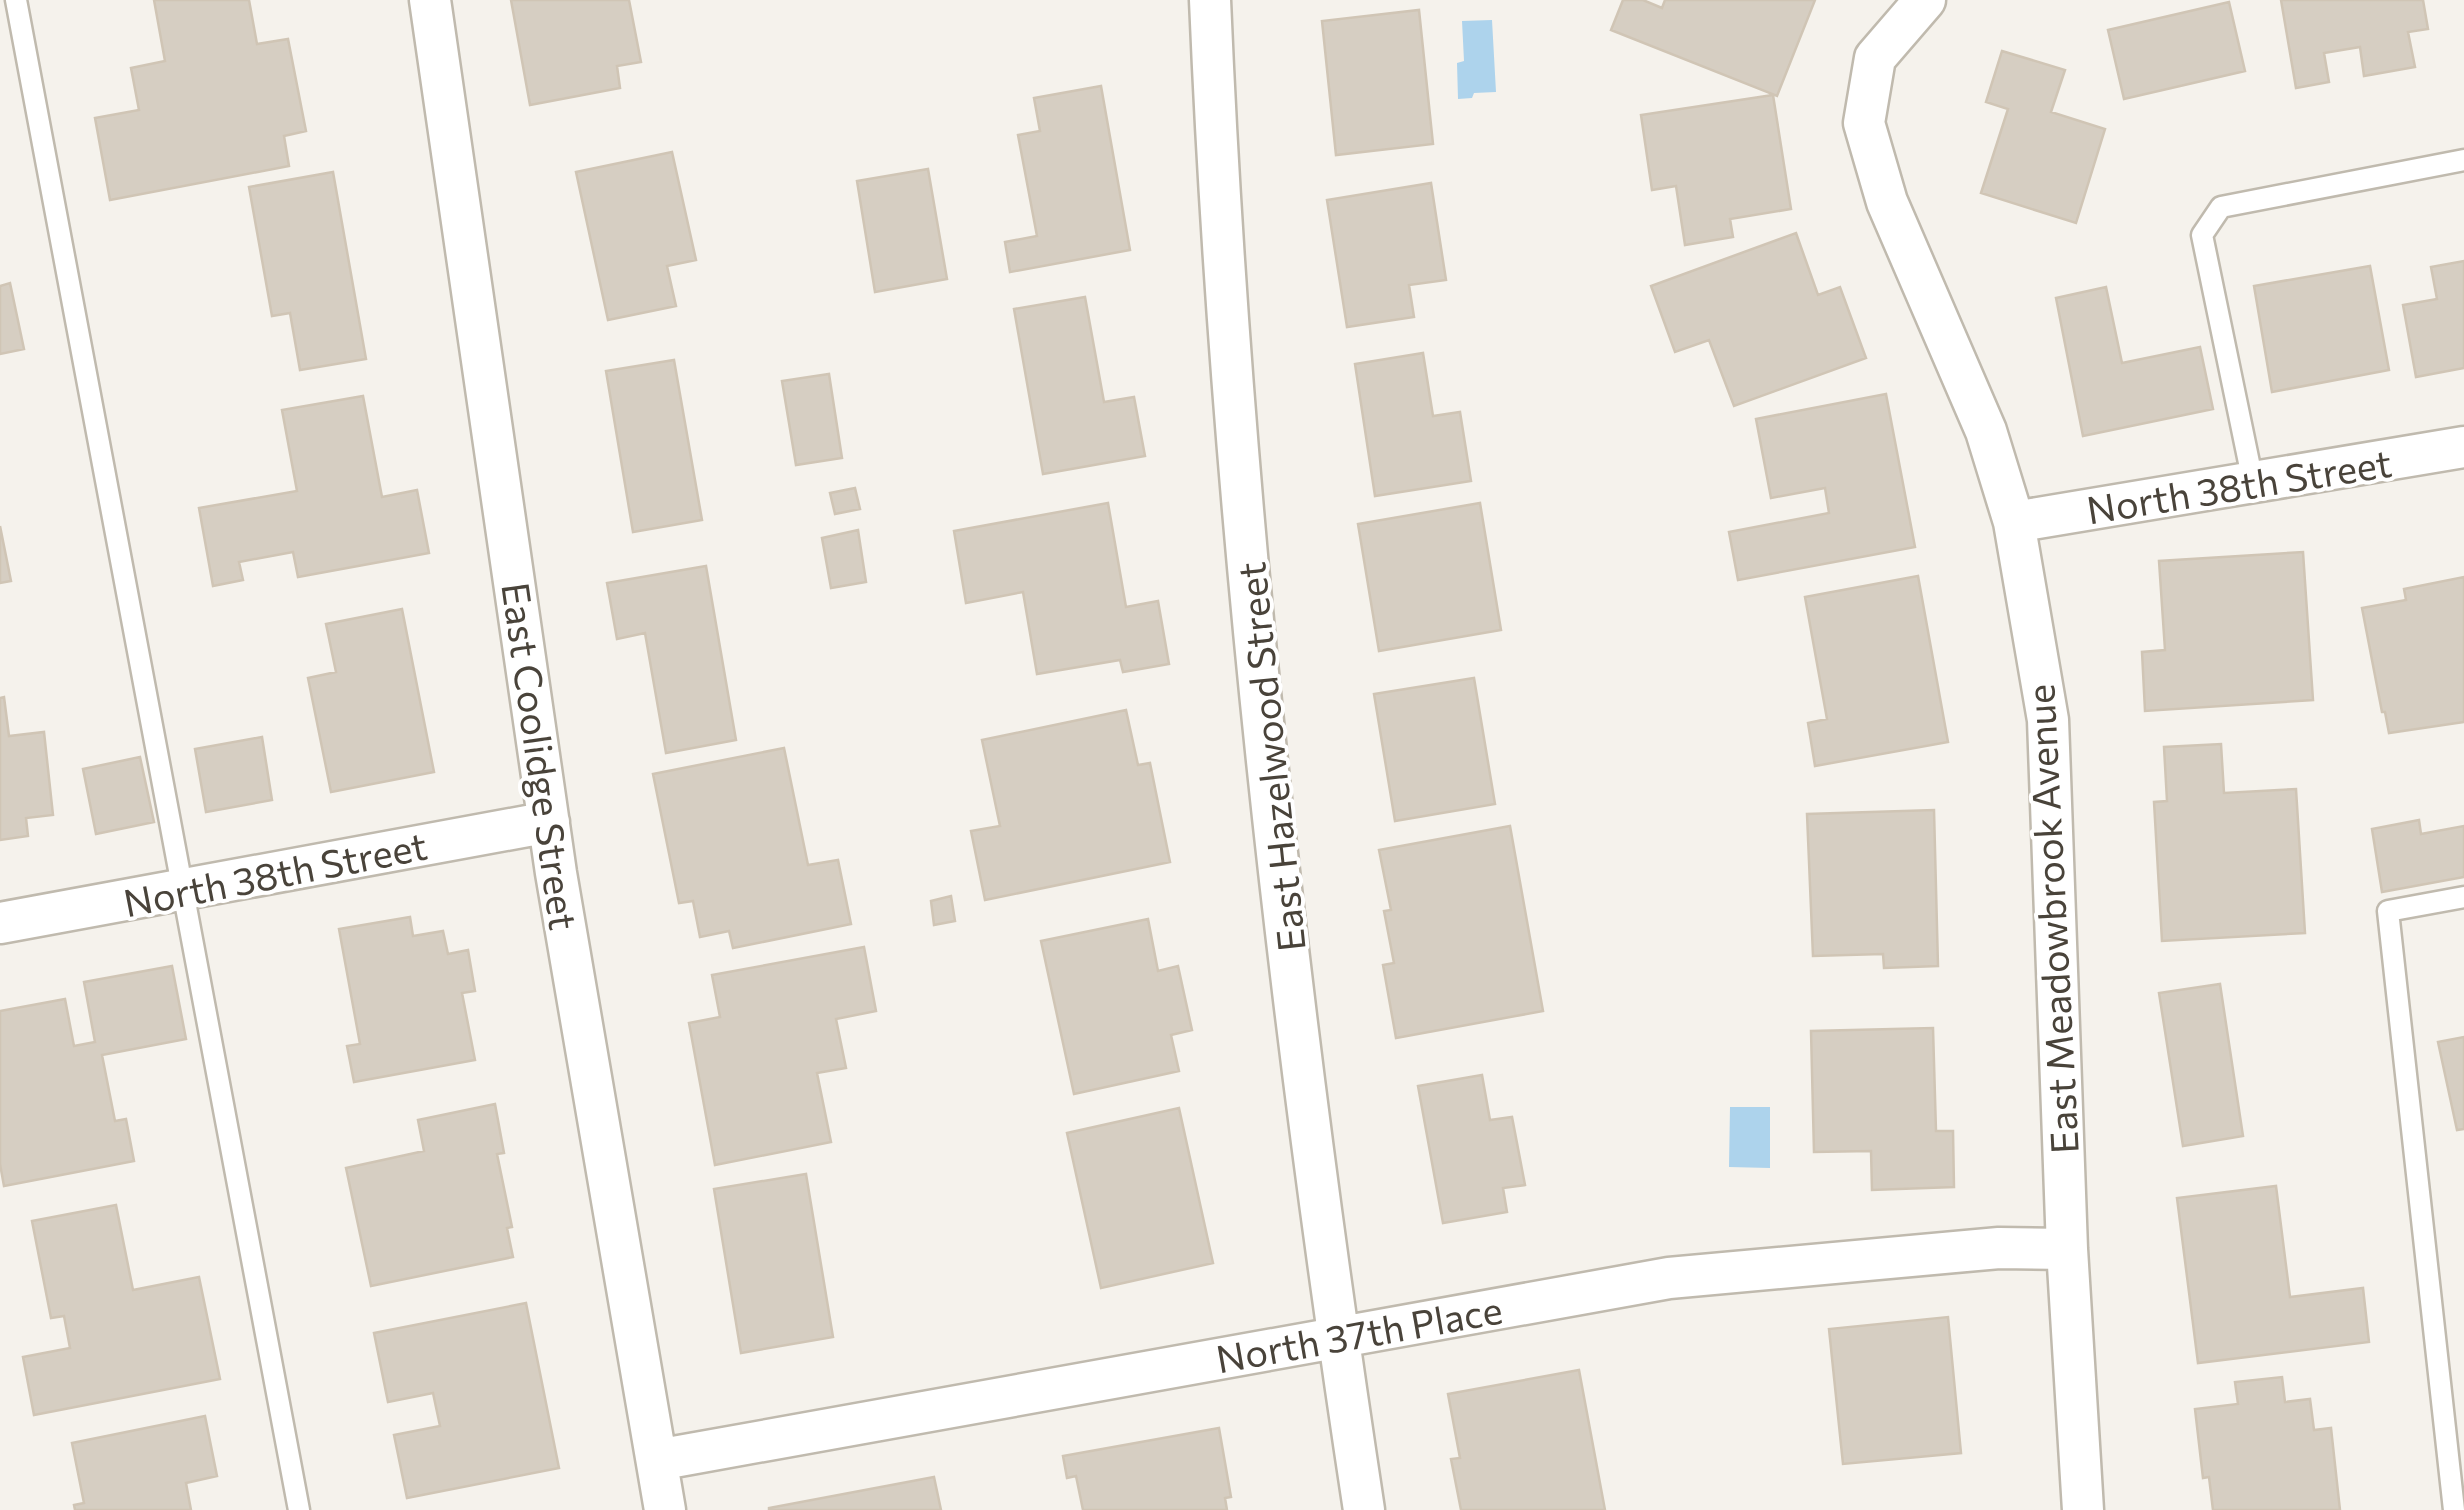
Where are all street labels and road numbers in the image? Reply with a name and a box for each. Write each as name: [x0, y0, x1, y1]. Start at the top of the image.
street label: North 38th Street: [2083, 438, 2395, 532]
street label: East Hazelwood Street: [1226, 560, 1314, 954]
street label: East Coolidge Street: [493, 579, 589, 933]
street label: East Meadowbrook Avenue: [2015, 683, 2087, 1155]
street label: North 38th Street: [119, 821, 431, 925]
street label: North 37th Place: [1212, 1285, 1506, 1381]

